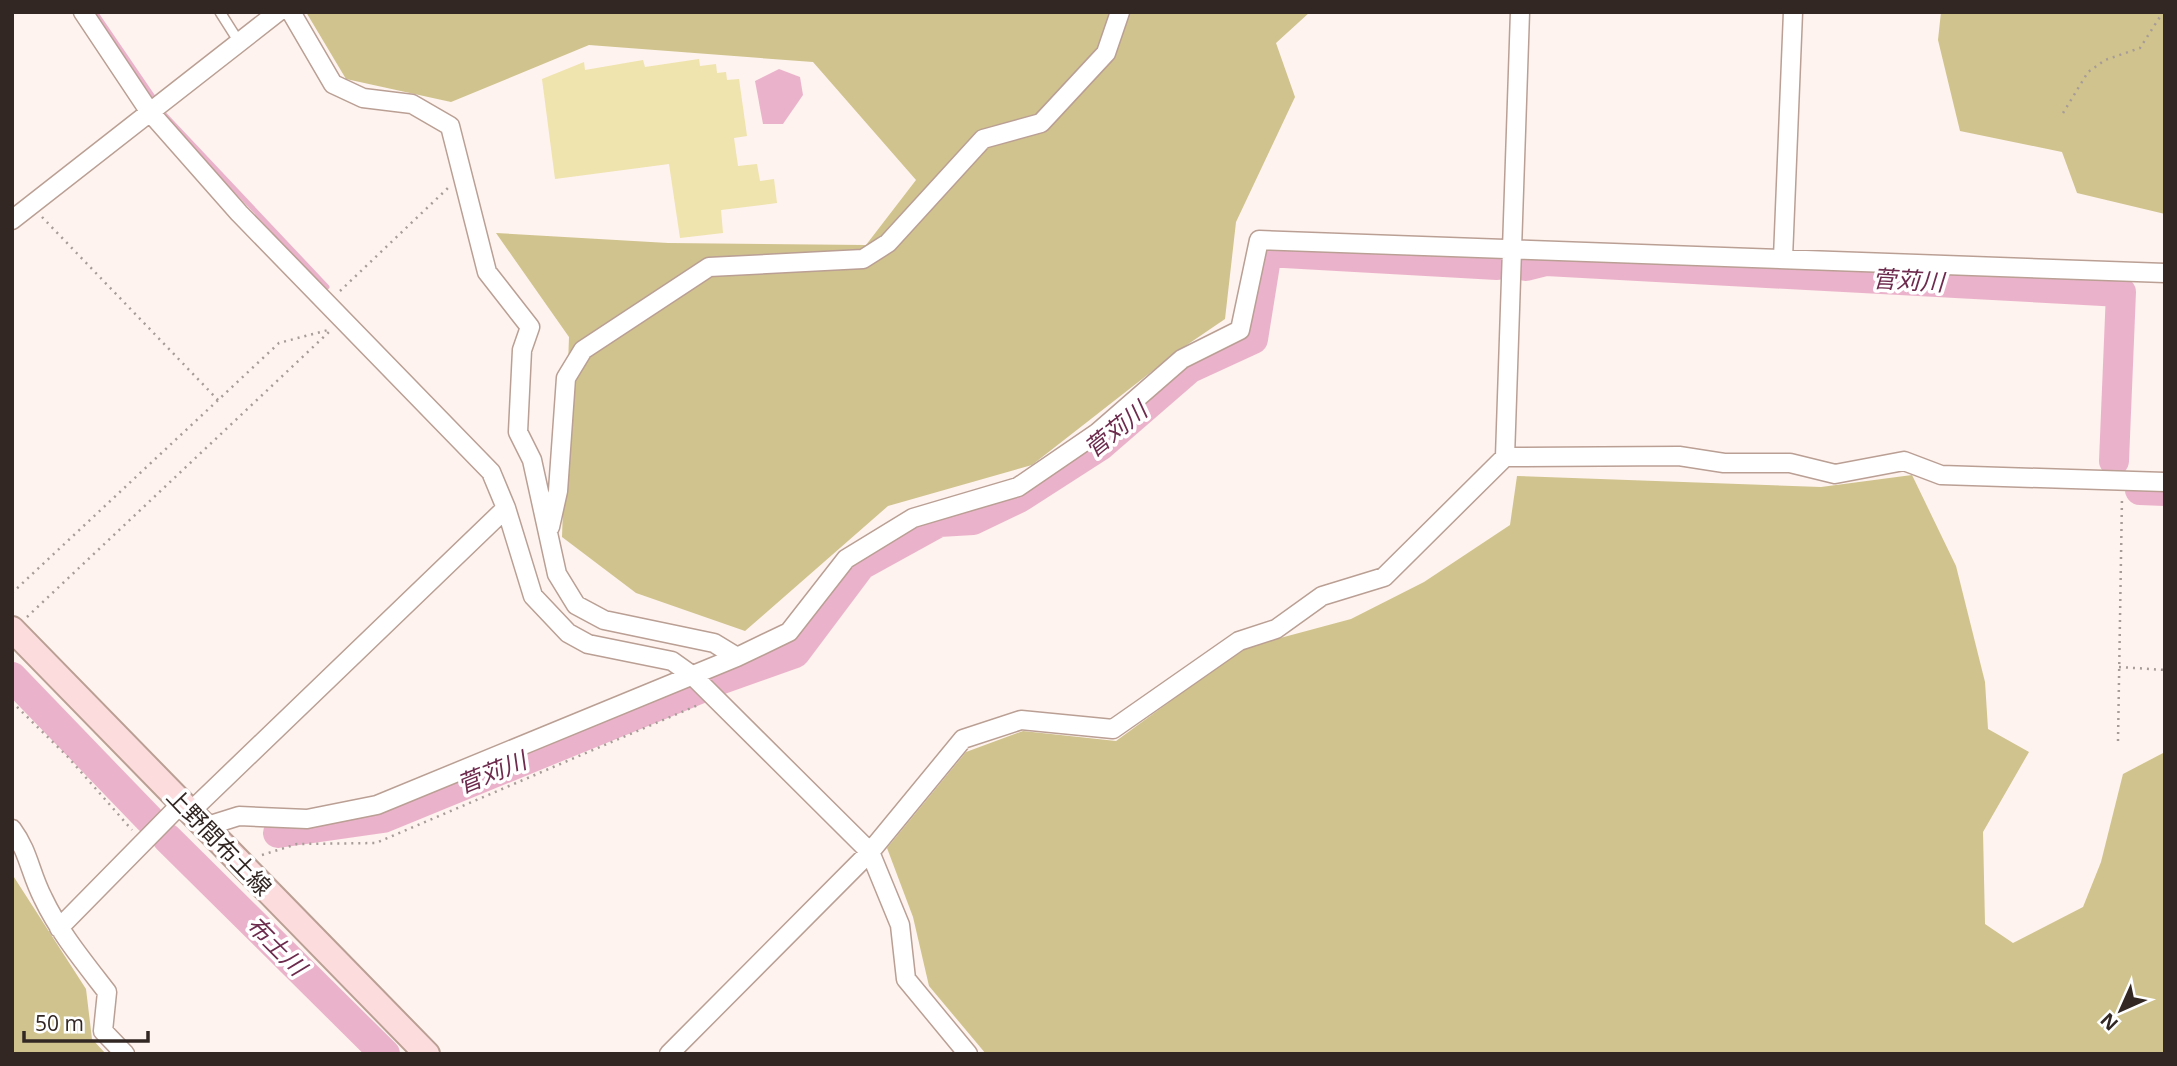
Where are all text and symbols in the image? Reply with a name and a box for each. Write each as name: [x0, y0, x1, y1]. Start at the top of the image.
water label: 菅苅川: [1871, 261, 1948, 298]
water label: 菅苅川: [1077, 391, 1156, 464]
water label: 菅苅川: [452, 742, 534, 800]
street label: 上野間布土線: [160, 781, 279, 902]
water label: 布土川: [240, 908, 316, 984]
north arrow: [2086, 975, 2156, 1045]
scale bar: [24, 1000, 149, 1044]
text: N: [2094, 1007, 2124, 1037]
text: 50 m: [35, 1009, 84, 1037]

